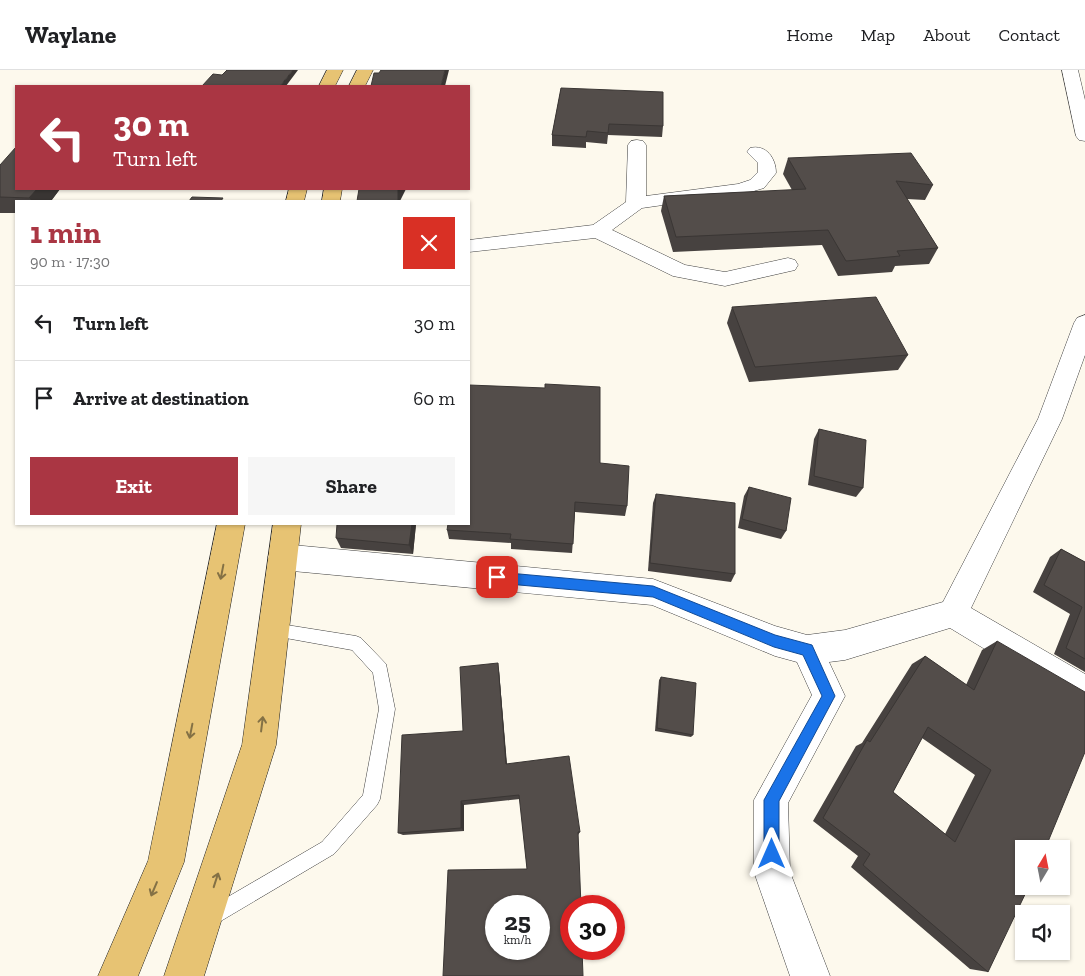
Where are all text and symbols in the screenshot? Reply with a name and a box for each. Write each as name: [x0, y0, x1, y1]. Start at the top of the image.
text: Waylane: [25, 20, 116, 49]
text: Home: [786, 24, 833, 46]
text: Map: [861, 24, 895, 46]
text: About: [923, 24, 970, 46]
text: Contact: [998, 24, 1060, 46]
text: 30 m: [113, 103, 189, 145]
icon: left: [30, 105, 95, 170]
text: Turn left: [113, 145, 197, 172]
text: 1 min: [30, 215, 101, 251]
button: close: [403, 217, 455, 269]
text: 90 m · 17:30: [30, 252, 110, 271]
icon: left: [30, 309, 58, 337]
text: Turn left: [73, 312, 148, 335]
text: 30 m: [414, 312, 455, 335]
icon: arrive: [30, 384, 58, 412]
text: Arrive at destination: [73, 387, 249, 410]
text: 60 m: [413, 387, 455, 410]
button: Exit: [30, 457, 238, 515]
button: Share: [248, 457, 455, 515]
pin: [476, 556, 518, 598]
one-way arrow: [216, 563, 226, 579]
icon: arrive: [483, 563, 511, 591]
one-way arrow: [257, 717, 267, 733]
one-way arrow: [185, 723, 195, 739]
position arrow: [745, 827, 797, 879]
north arrow: [1015, 840, 1070, 895]
map controls: [1015, 840, 1070, 960]
one-way arrow: [211, 872, 221, 888]
one-way arrow: [149, 881, 159, 896]
speed limit sign: 30: [560, 895, 625, 960]
button: sound: [1015, 905, 1070, 960]
text: 25: [504, 906, 531, 936]
text: km/h: [504, 933, 531, 947]

